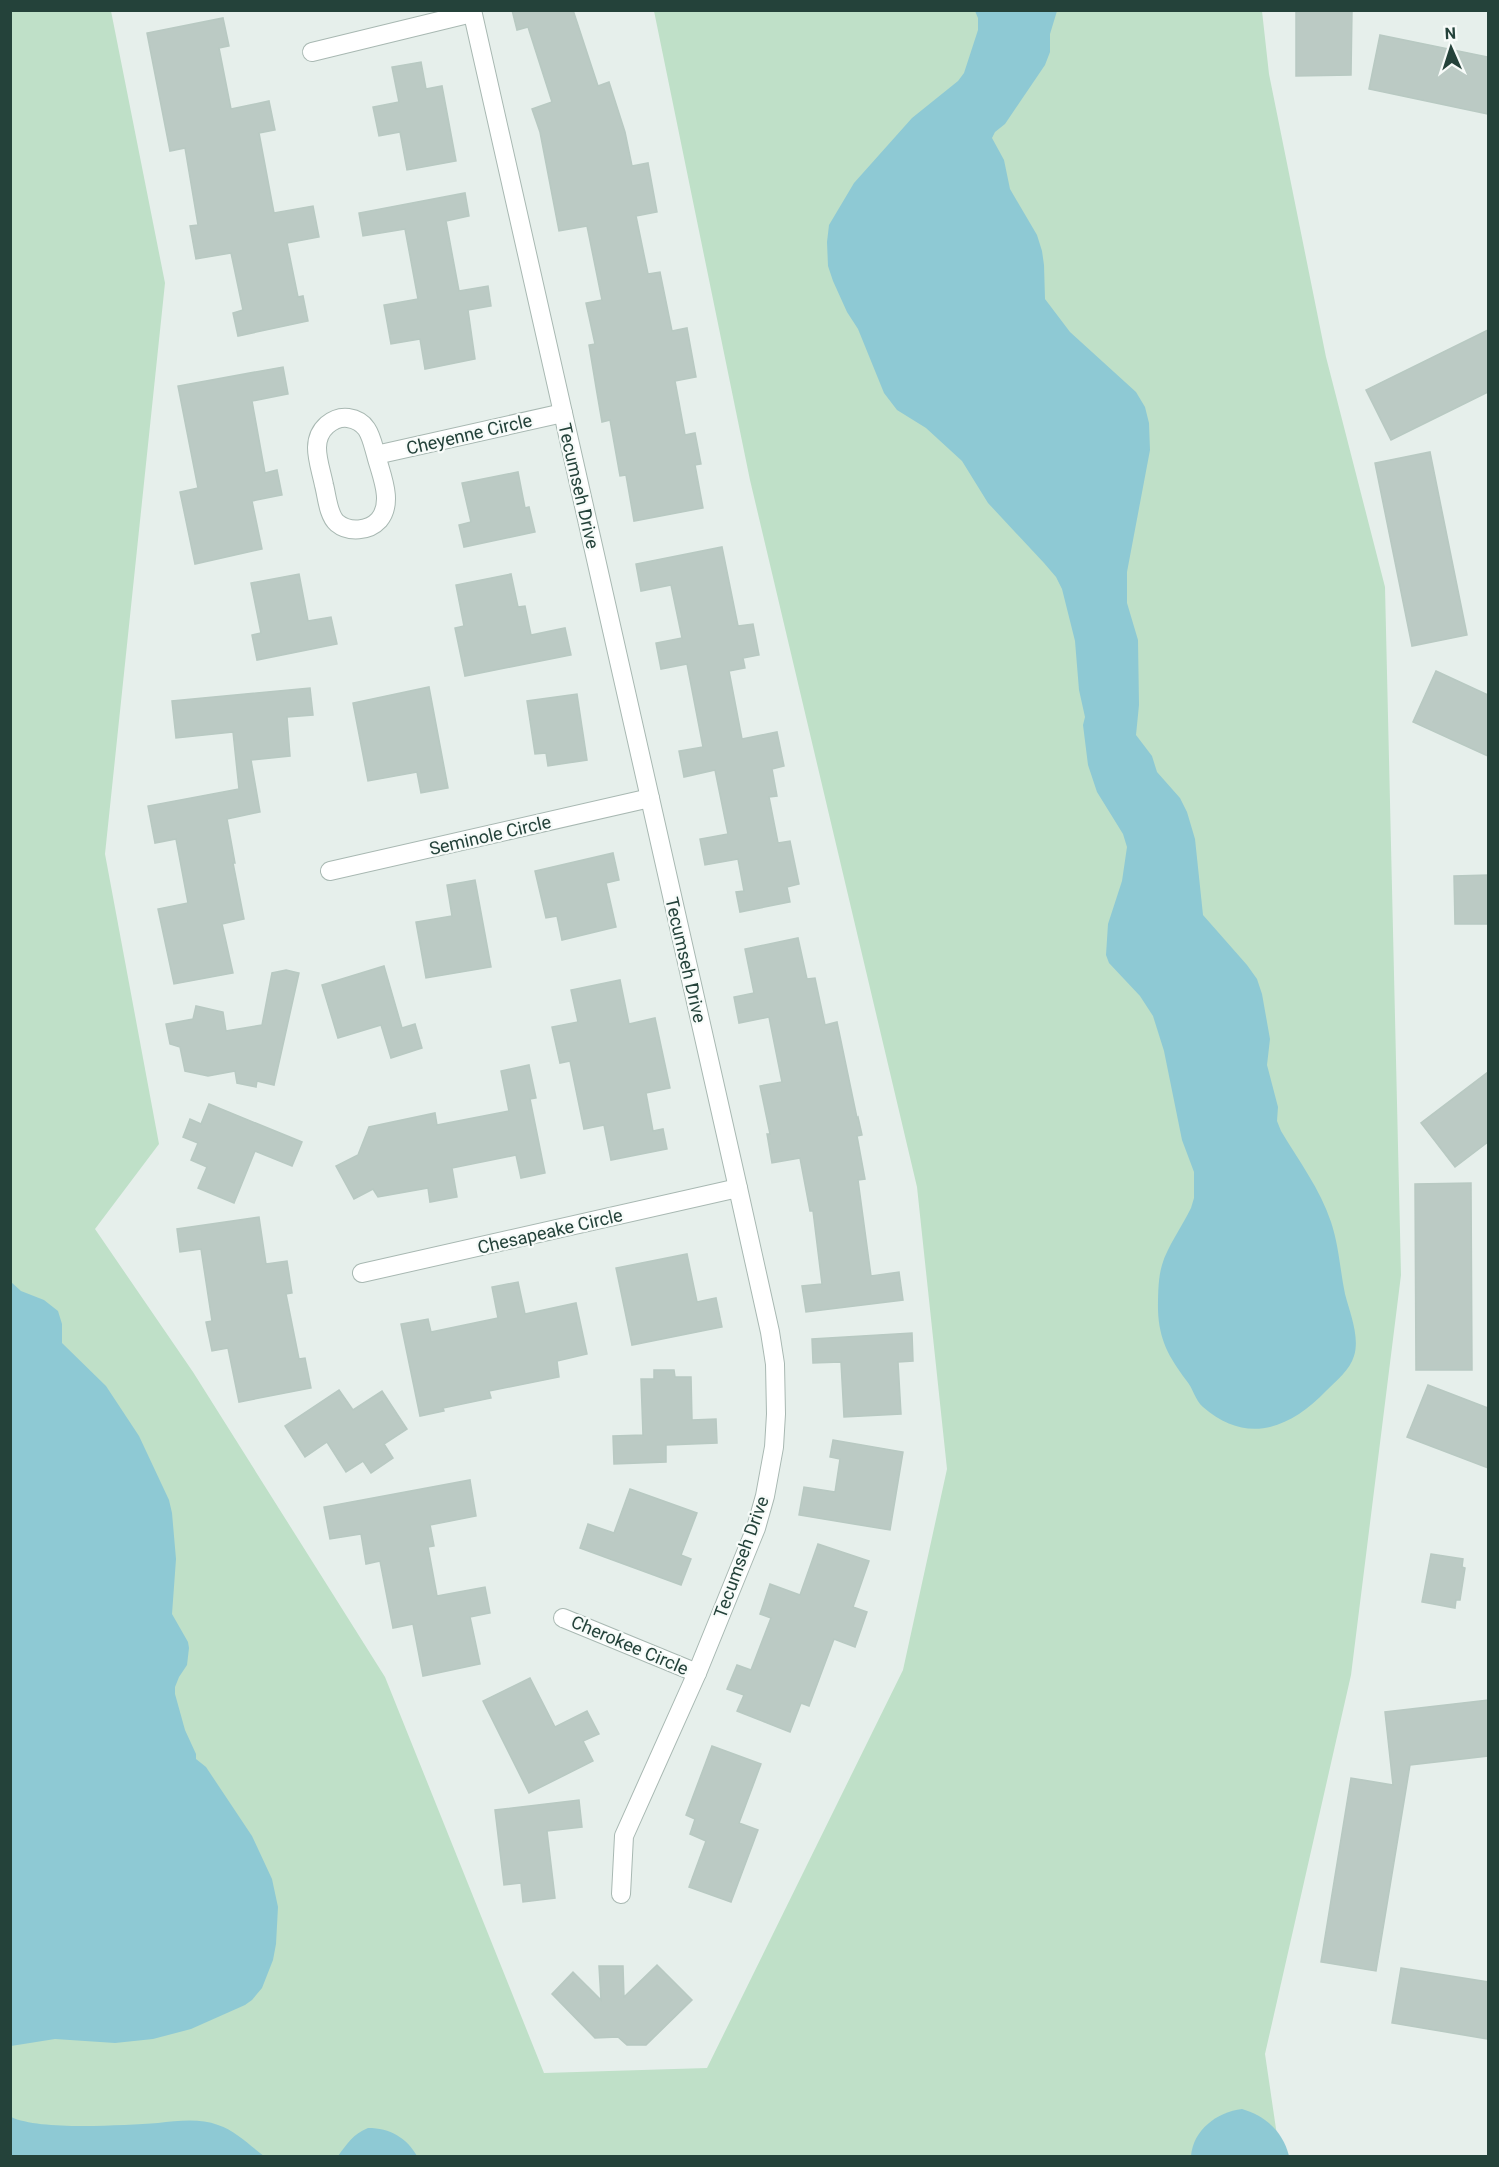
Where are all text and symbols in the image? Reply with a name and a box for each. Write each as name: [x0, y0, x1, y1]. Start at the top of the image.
north arrow: [1421, 18, 1481, 78]
text: N: [1444, 24, 1456, 43]
street label: Cheyenne Circle: [404, 409, 534, 459]
street label: Tecumseh Drive: [554, 421, 604, 551]
street label: Seminole Circle: [427, 811, 553, 859]
street label: Tecumseh Drive: [661, 895, 711, 1025]
street label: Chesapeake Circle: [476, 1204, 624, 1258]
street label: Tecumseh Drive: [709, 1493, 773, 1621]
street label: Cherokee Circle: [568, 1611, 692, 1679]

